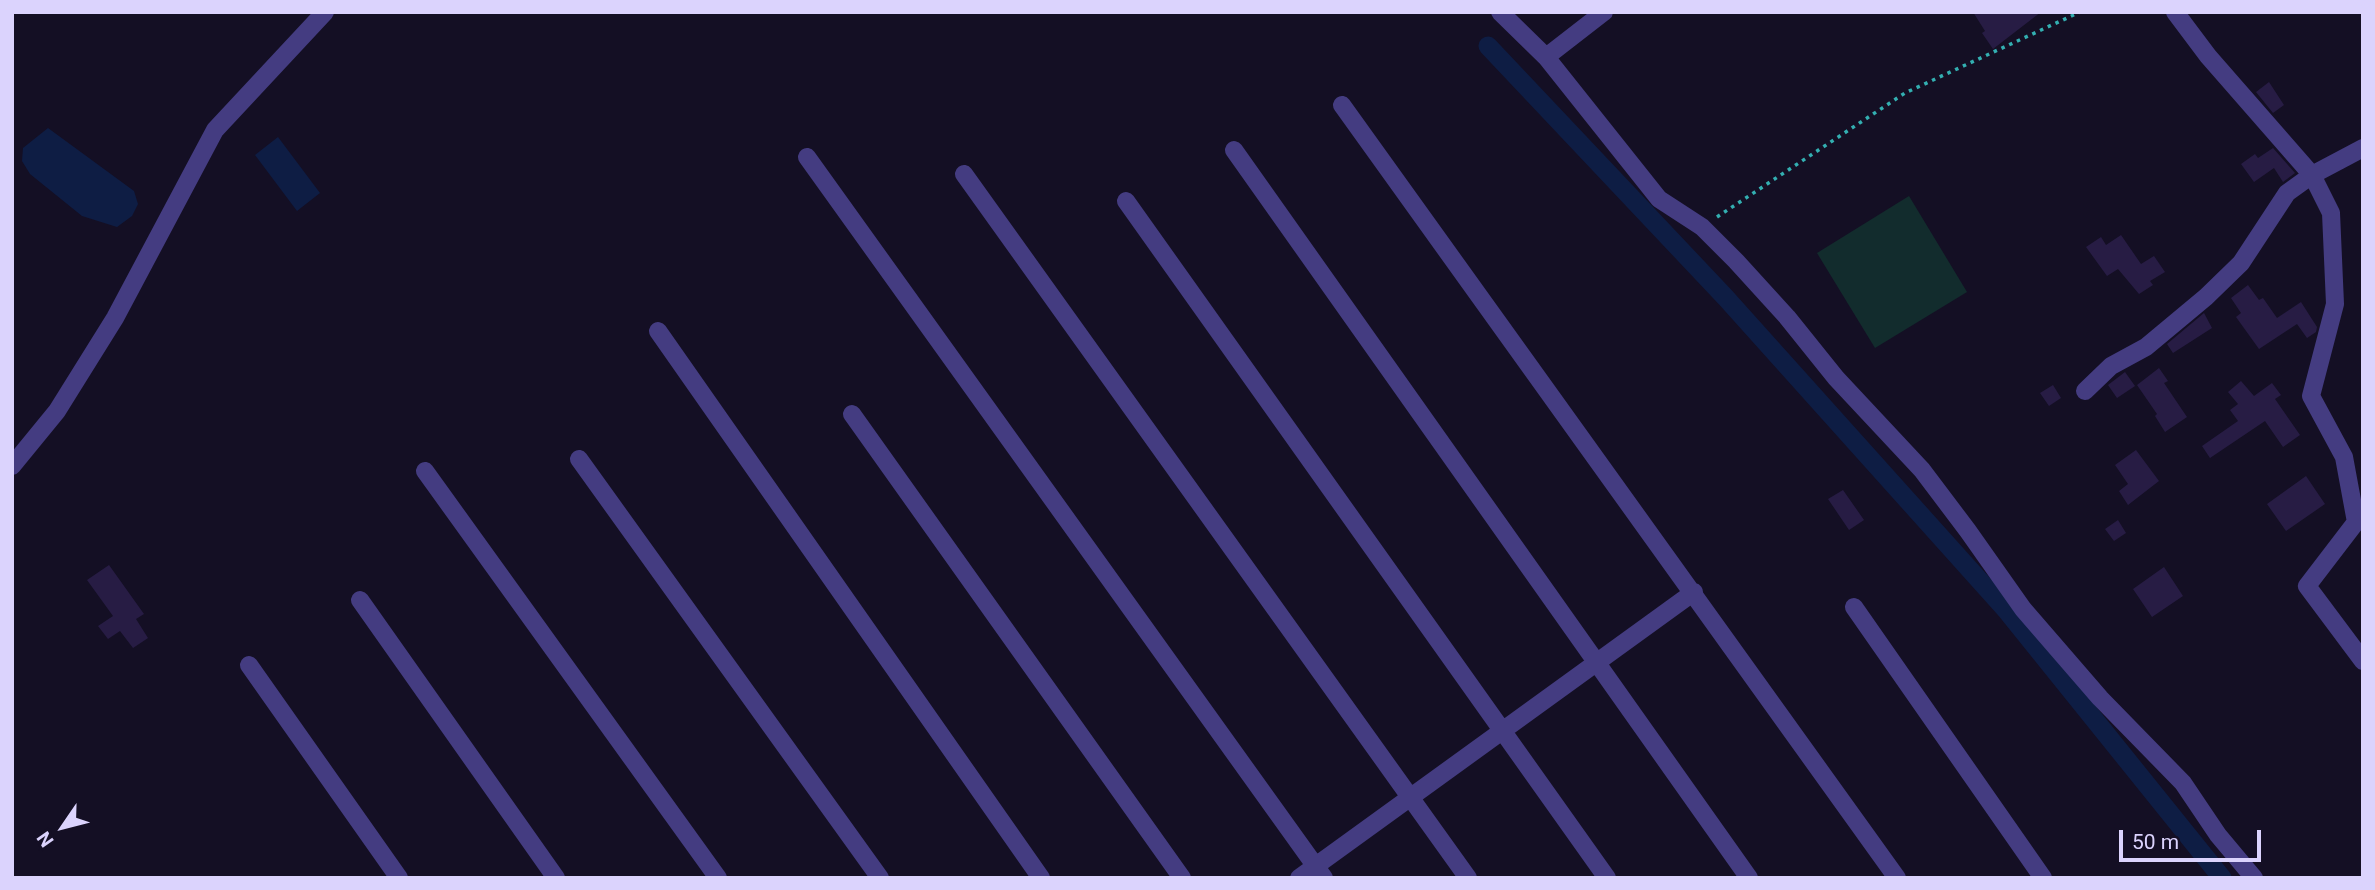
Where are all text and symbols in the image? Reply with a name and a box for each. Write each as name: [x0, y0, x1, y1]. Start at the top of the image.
north arrow: [28, 792, 98, 862]
scale bar: [2123, 816, 2265, 860]
text: N: [32, 827, 59, 851]
text: 50 m: [2132, 830, 2179, 854]

